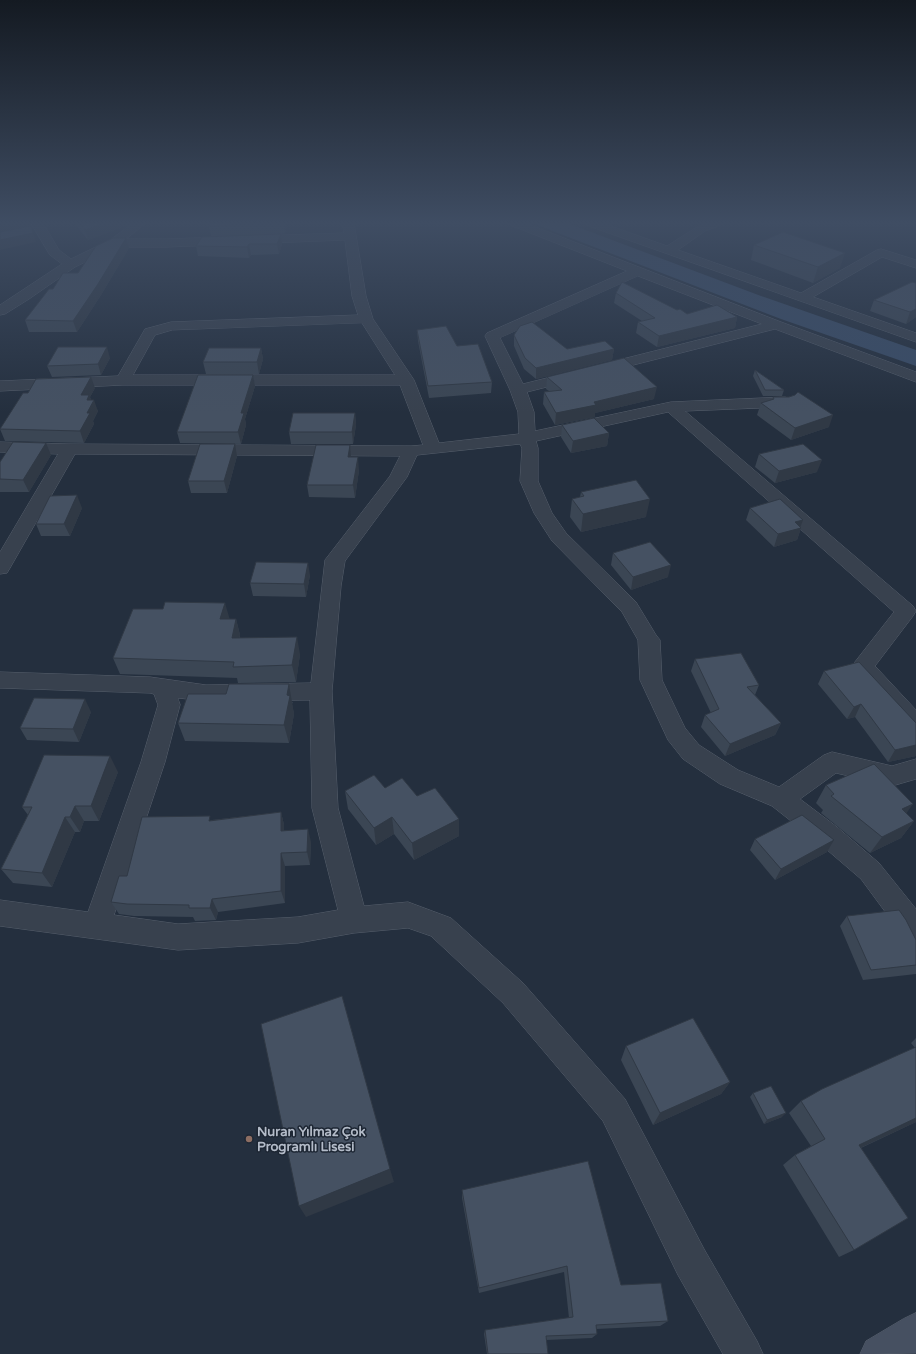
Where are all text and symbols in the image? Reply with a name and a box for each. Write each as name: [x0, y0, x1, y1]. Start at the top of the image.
place label: Nuran Yılmaz Çok Programlı Lisesi: [257, 1124, 366, 1155]
marker: Nuran Yılmaz Çok Programlı Lisesi: [244, 1134, 254, 1144]

